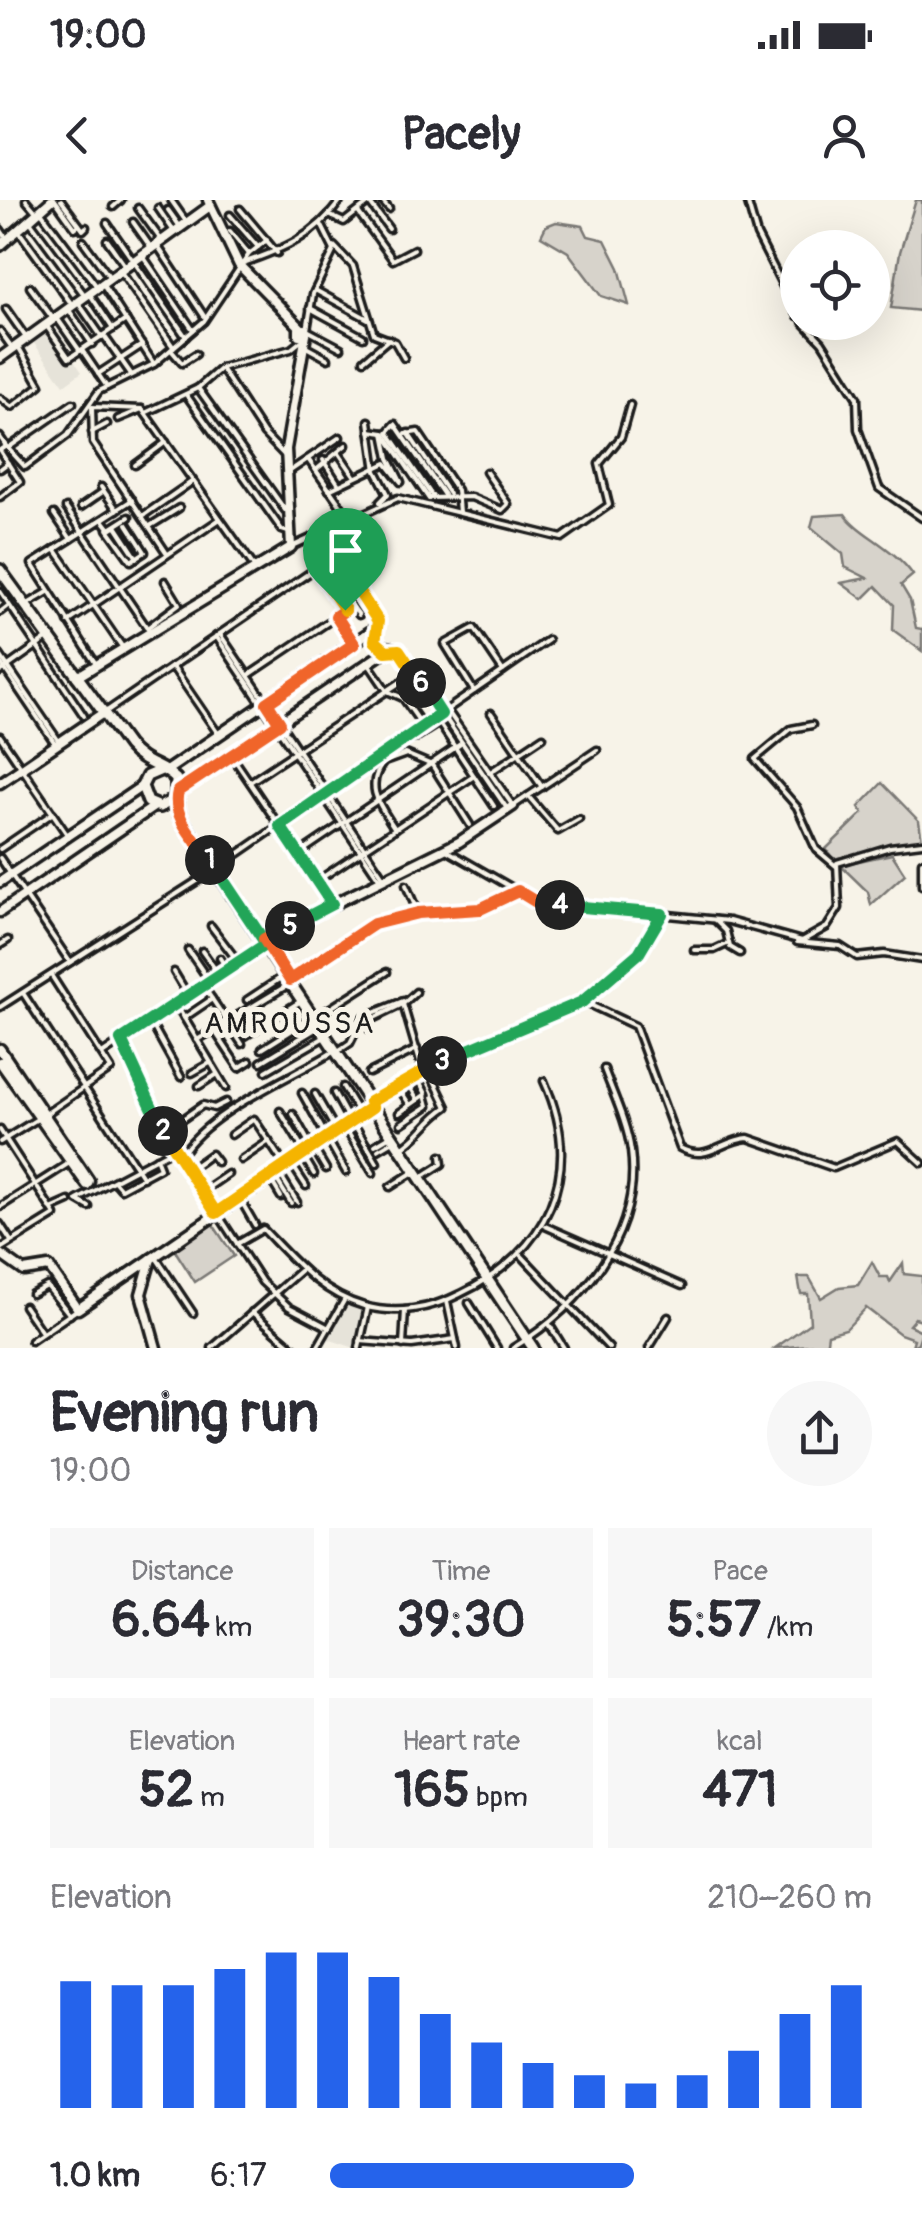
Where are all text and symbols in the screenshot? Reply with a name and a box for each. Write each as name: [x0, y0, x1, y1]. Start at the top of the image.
text: 19:00: [50, 11, 146, 59]
text: Pacely: [402, 107, 520, 163]
icon: back: [50, 108, 105, 163]
icon: person: [817, 108, 872, 163]
map controls: [780, 230, 890, 340]
button: locate: [780, 230, 890, 340]
pin: [303, 508, 388, 611]
icon: arrive: [318, 523, 373, 578]
pin: 6: [396, 658, 446, 708]
text: 6: [413, 665, 429, 700]
pin: 1: [185, 835, 235, 885]
text: 1: [205, 842, 215, 877]
pin: 4: [535, 880, 585, 930]
text: 4: [552, 887, 568, 922]
pin: 5: [265, 901, 315, 951]
text: 5: [282, 908, 298, 943]
district label: AMROUSSA: [204, 1005, 376, 1042]
pin: 3: [417, 1036, 467, 1086]
text: 3: [434, 1043, 450, 1078]
pin: 2: [138, 1106, 188, 1156]
text: 2: [155, 1113, 171, 1148]
text: Evening run: [50, 1379, 319, 1448]
button: share: [767, 1381, 872, 1486]
text: 19:00: [50, 1451, 131, 1491]
text: Distance: [131, 1554, 233, 1589]
text: Time: [432, 1554, 490, 1589]
text: Pace: [712, 1554, 768, 1589]
text: 6.64: [112, 1589, 210, 1652]
text: 39:30: [396, 1589, 526, 1652]
text: 5:57: [667, 1589, 761, 1652]
text: km: [210, 1610, 252, 1645]
text: /km: [761, 1610, 813, 1645]
text: Elevation: [129, 1724, 235, 1759]
text: Heart rate: [402, 1724, 520, 1759]
text: kcal: [717, 1724, 763, 1759]
text: 52: [139, 1759, 194, 1822]
text: 165: [394, 1759, 470, 1822]
text: 471: [703, 1759, 778, 1822]
text: m: [194, 1780, 225, 1815]
text: bpm: [470, 1780, 528, 1815]
text: Elevation: [50, 1878, 172, 1918]
text: 210–260 m: [707, 1878, 872, 1918]
text: 1.0 km: [50, 2156, 140, 2196]
text: 6:17: [210, 2156, 267, 2196]

